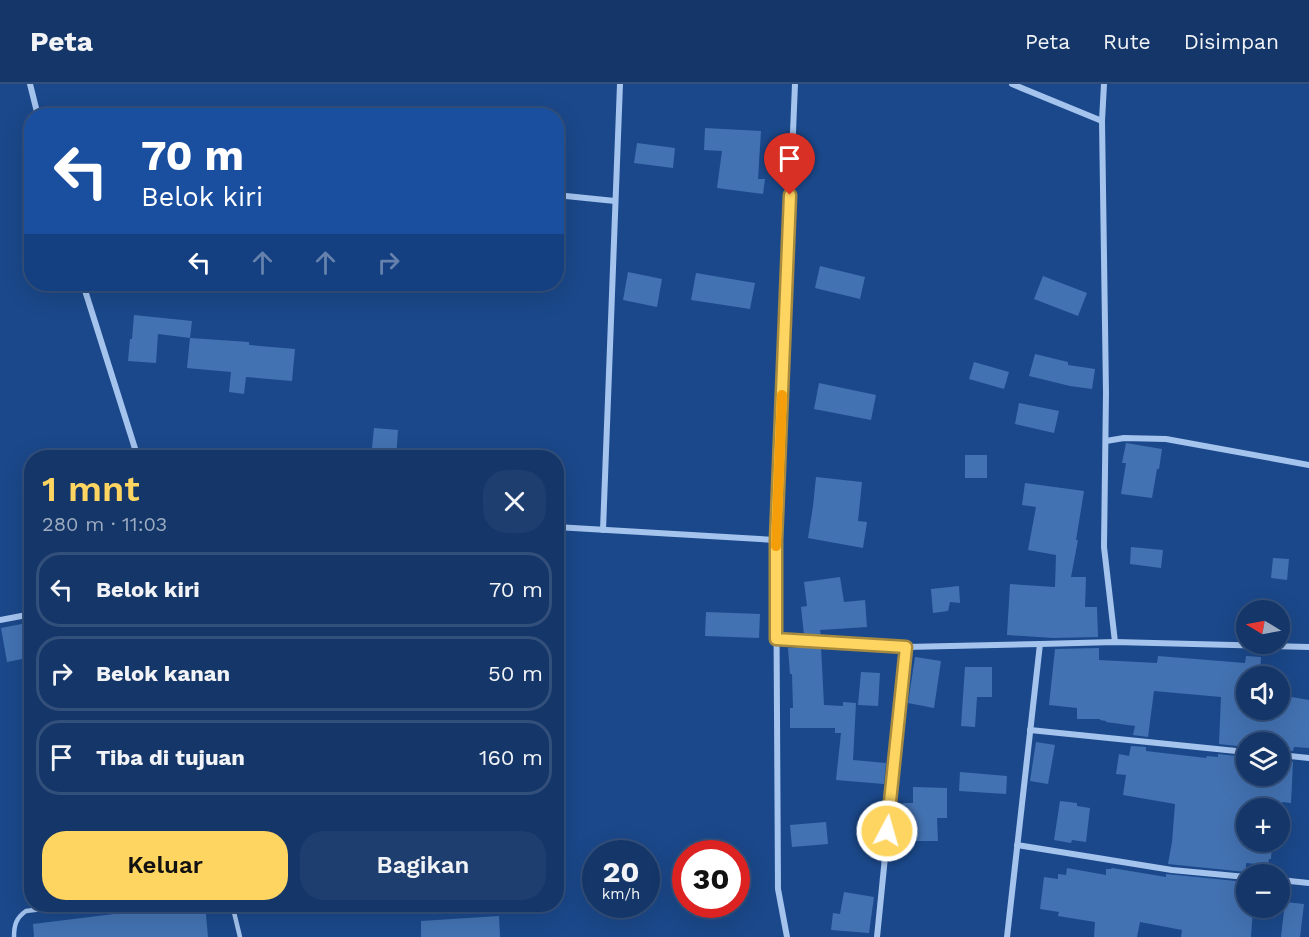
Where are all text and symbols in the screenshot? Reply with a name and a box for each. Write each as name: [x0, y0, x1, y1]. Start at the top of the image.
text: Peta: [30, 25, 93, 58]
text: Peta: [1025, 29, 1070, 54]
text: Rute: [1103, 29, 1151, 54]
text: Disimpan: [1184, 29, 1279, 54]
text: 70 m: [141, 131, 244, 180]
icon: left: [42, 132, 120, 210]
pin: [764, 133, 815, 195]
icon: arrive: [773, 142, 806, 175]
text: Belok kiri: [141, 181, 263, 213]
icon: left: [183, 246, 216, 279]
icon: ahead: [246, 246, 279, 279]
icon: ahead: [309, 246, 342, 279]
icon: right: [372, 246, 405, 279]
text: 1 mnt: [42, 468, 140, 510]
button: close: [483, 470, 546, 533]
text: 280 m · 11:03: [42, 512, 167, 536]
icon: left: [45, 573, 78, 606]
text: Belok kiri: [96, 577, 200, 602]
text: 70 m: [489, 577, 543, 602]
north arrow: [1236, 600, 1290, 654]
map controls: [1236, 600, 1290, 918]
icon: right: [45, 657, 78, 690]
text: Belok kanan: [96, 661, 230, 686]
text: 50 m: [488, 661, 543, 686]
button: sound: [1236, 666, 1290, 720]
button: layers: [1236, 732, 1290, 786]
icon: arrive: [45, 741, 78, 774]
text: Tiba di tujuan: [96, 745, 245, 770]
text: 160 m: [479, 745, 543, 770]
button: +: [1236, 798, 1290, 852]
position arrow: [855, 799, 919, 863]
button: Keluar: [42, 831, 288, 900]
button: Bagikan: [300, 831, 546, 900]
speed limit sign: 30: [672, 840, 750, 918]
text: 20: [602, 854, 640, 889]
button: −: [1236, 864, 1290, 918]
text: km/h: [602, 885, 640, 903]

